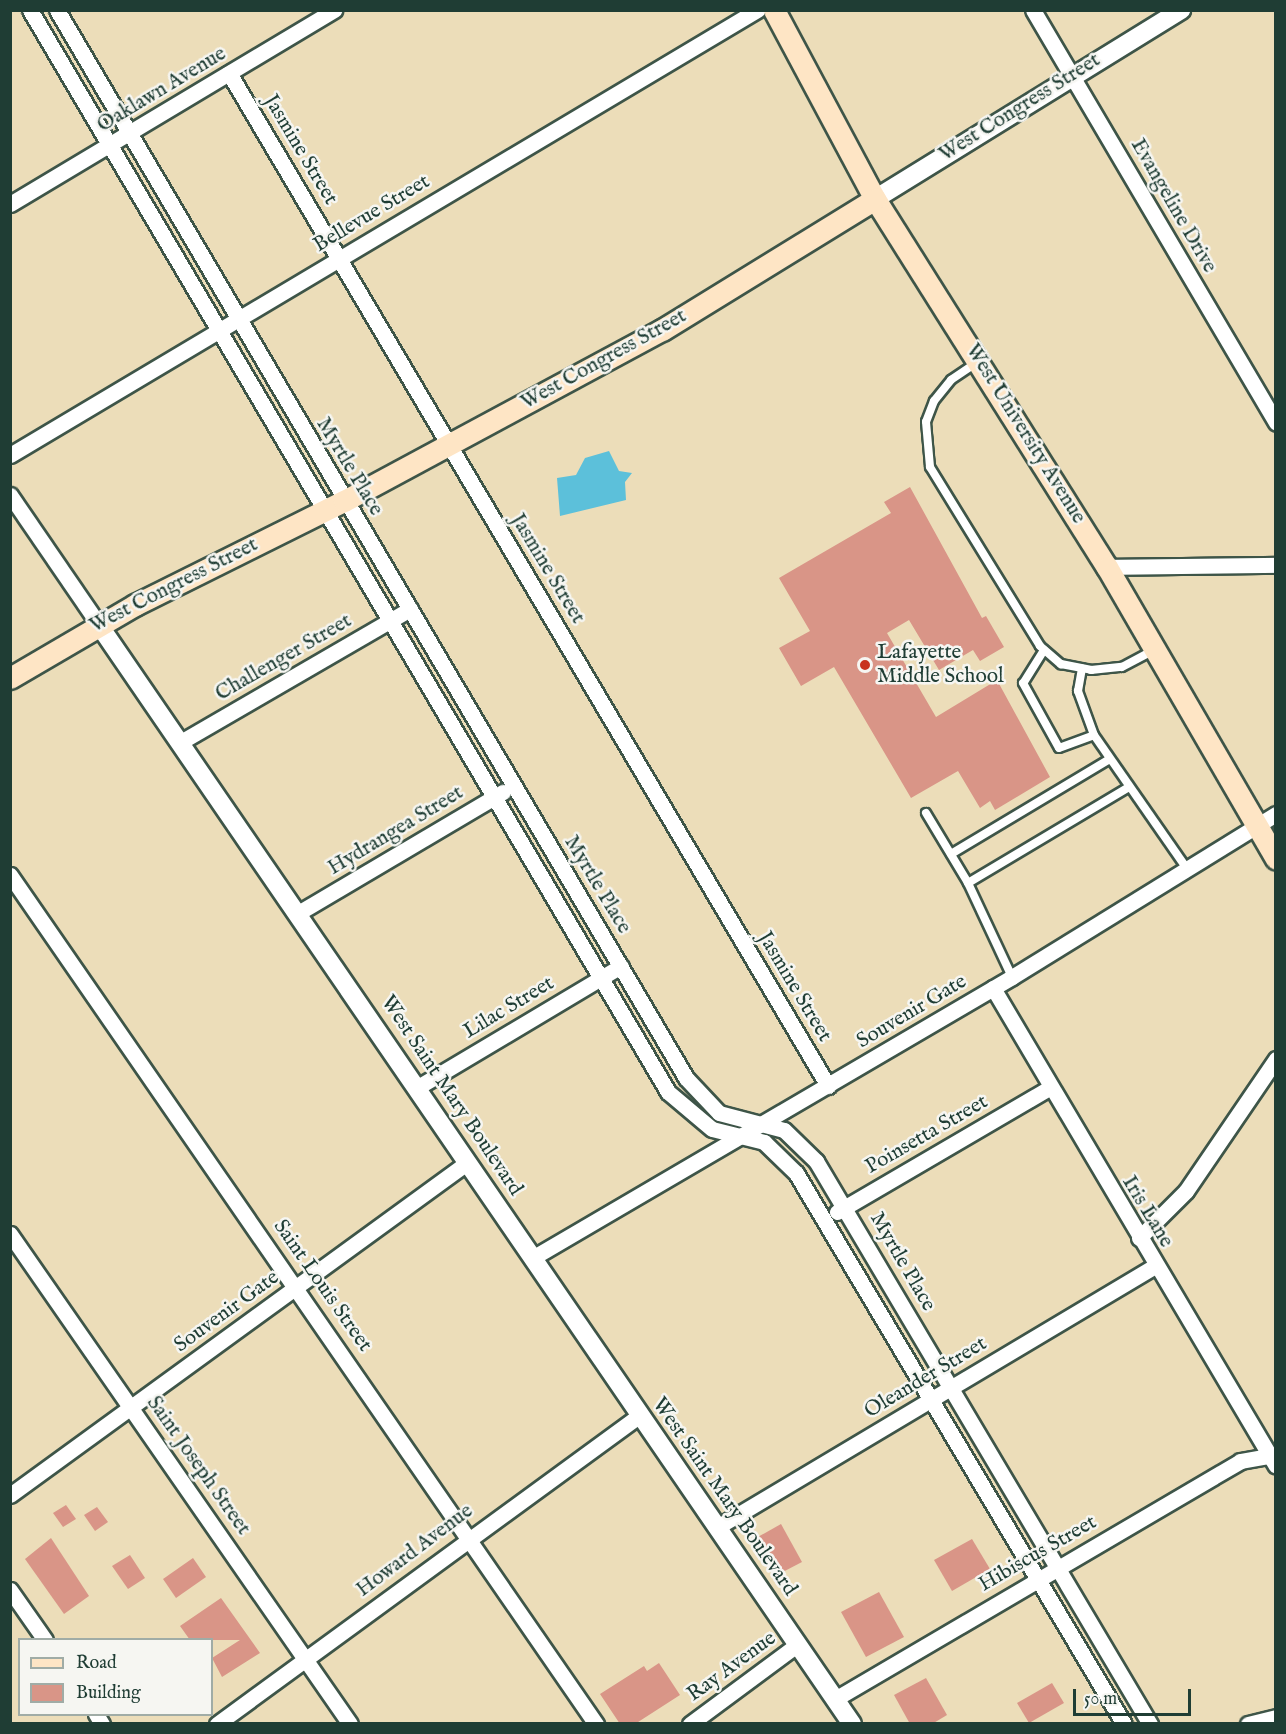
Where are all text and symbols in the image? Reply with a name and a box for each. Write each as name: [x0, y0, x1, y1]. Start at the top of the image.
street label: Oaklawn Avenue: [93, 42, 231, 138]
street label: West Congress Street: [935, 48, 1105, 168]
street label: Jasmine Street: [257, 90, 343, 210]
street label: Evangeline Drive: [1124, 134, 1222, 278]
street label: Bellevue Street: [309, 169, 435, 259]
street label: West Congress Street: [517, 304, 691, 416]
street label: West University Avenue: [959, 339, 1091, 529]
street label: Myrtle Place: [310, 413, 388, 521]
street label: Jasmine Street: [504, 509, 590, 629]
street label: West Congress Street: [86, 533, 262, 639]
street label: Challenger Street: [211, 609, 357, 707]
place label: Lafayette Middle School: [877, 640, 1004, 690]
marker: Lafayette Middle School: [858, 658, 872, 672]
street label: Hydrangea Street: [324, 781, 468, 881]
street label: Myrtle Place: [558, 831, 636, 939]
street label: Jasmine Street: [751, 927, 837, 1047]
street label: Souvenir Gate: [853, 969, 971, 1055]
street label: Lilac Street: [459, 971, 559, 1045]
street label: West Saint Mary Boulevard: [375, 991, 527, 1201]
street label: Poinsetta Street: [861, 1090, 993, 1180]
street label: Iris Lane: [1116, 1172, 1178, 1252]
street label: Myrtle Place: [864, 1208, 940, 1316]
street label: Saint Louis Street: [267, 1215, 377, 1357]
street label: Souvenir Gate: [170, 1266, 284, 1358]
street label: Oleander Street: [860, 1332, 992, 1424]
street label: Saint Joseph Street: [141, 1392, 255, 1540]
street label: West Saint Mary Boulevard: [646, 1393, 802, 1601]
street label: Howard Avenue: [352, 1499, 478, 1603]
street label: Hibiscus Street: [975, 1510, 1101, 1598]
street label: Ray Avenue: [683, 1626, 781, 1708]
legend: [18, 1638, 213, 1716]
text: Road: [76, 1652, 117, 1675]
scale bar: [1076, 1677, 1194, 1715]
text: Building: [76, 1682, 141, 1705]
text: 50 m: [1084, 1688, 1117, 1711]

